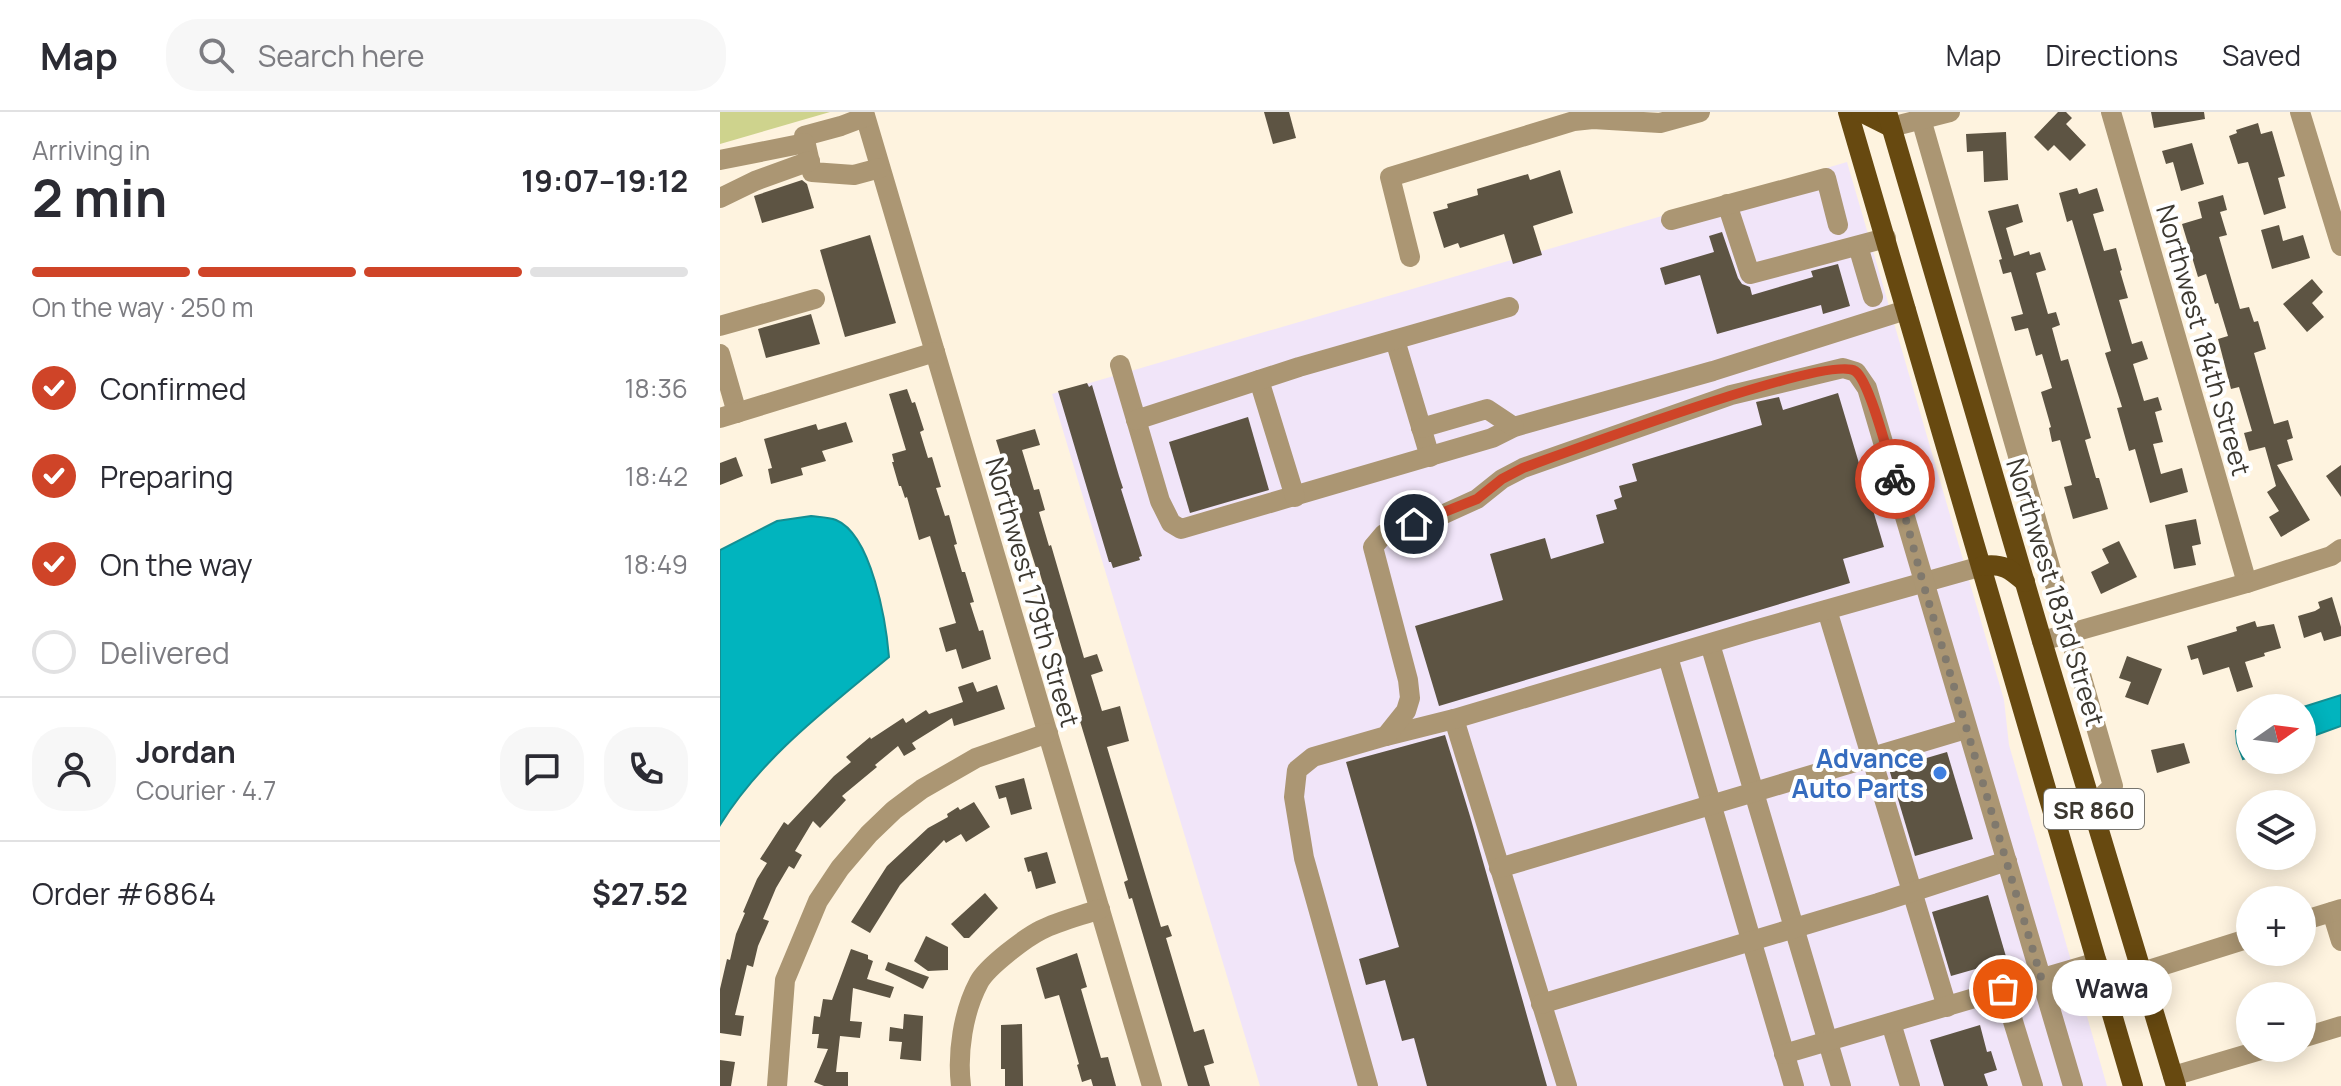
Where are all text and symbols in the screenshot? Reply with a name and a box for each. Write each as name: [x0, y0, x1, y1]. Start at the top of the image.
search box: [166, 19, 726, 91]
text: Map: [40, 29, 118, 81]
icon: search: [194, 33, 238, 77]
text: Search here: [258, 35, 425, 76]
text: Map: [1946, 36, 2001, 74]
text: Directions: [2045, 36, 2178, 74]
text: Saved: [2222, 36, 2301, 74]
text: Arriving in: [32, 132, 150, 168]
text: 19:07–19:12: [521, 160, 688, 201]
text: 2 min: [32, 162, 167, 233]
street label: Northwest 184th Street: [2148, 200, 2260, 480]
text: On the way · 250 m: [32, 289, 254, 325]
icon: check: [32, 366, 76, 410]
text: Confirmed: [100, 368, 247, 409]
text: 18:36: [624, 370, 688, 406]
courier: [1855, 439, 1935, 519]
street label: Northwest 179th Street: [977, 453, 1089, 731]
icon: check: [32, 454, 76, 498]
street label: Northwest 183rd Street: [1998, 454, 2114, 730]
text: Preparing: [100, 456, 234, 497]
icon: bike: [1873, 457, 1917, 501]
text: 18:42: [625, 458, 688, 494]
pin: [1380, 490, 1448, 558]
icon: home: [1392, 502, 1436, 546]
icon: check: [32, 542, 76, 586]
text: On the way: [100, 544, 253, 585]
text: 18:49: [624, 546, 688, 582]
text: Delivered: [100, 632, 230, 673]
north arrow: [2236, 694, 2316, 774]
map controls: [2236, 694, 2316, 1062]
button: person: [32, 727, 116, 811]
button: chat: [500, 727, 584, 811]
button: phone: [604, 727, 688, 811]
text: Jordan: [136, 731, 236, 772]
place label: Advance Auto Parts: [1792, 740, 1924, 806]
marker: Advance Auto Parts: [1931, 764, 1949, 782]
text: Courier · 4.7: [136, 772, 276, 808]
road number: SR 860: [2044, 789, 2144, 829]
button: layers: [2236, 790, 2316, 870]
text: Order #6864: [32, 873, 216, 914]
text: $27.52: [592, 873, 688, 914]
button: +: [2236, 886, 2316, 966]
pin: [1969, 955, 2037, 1023]
callout: Wawa: [2051, 961, 2171, 1017]
icon: bag: [1981, 967, 2025, 1011]
text: Wawa: [2075, 970, 2149, 1006]
button: −: [2236, 982, 2316, 1062]

